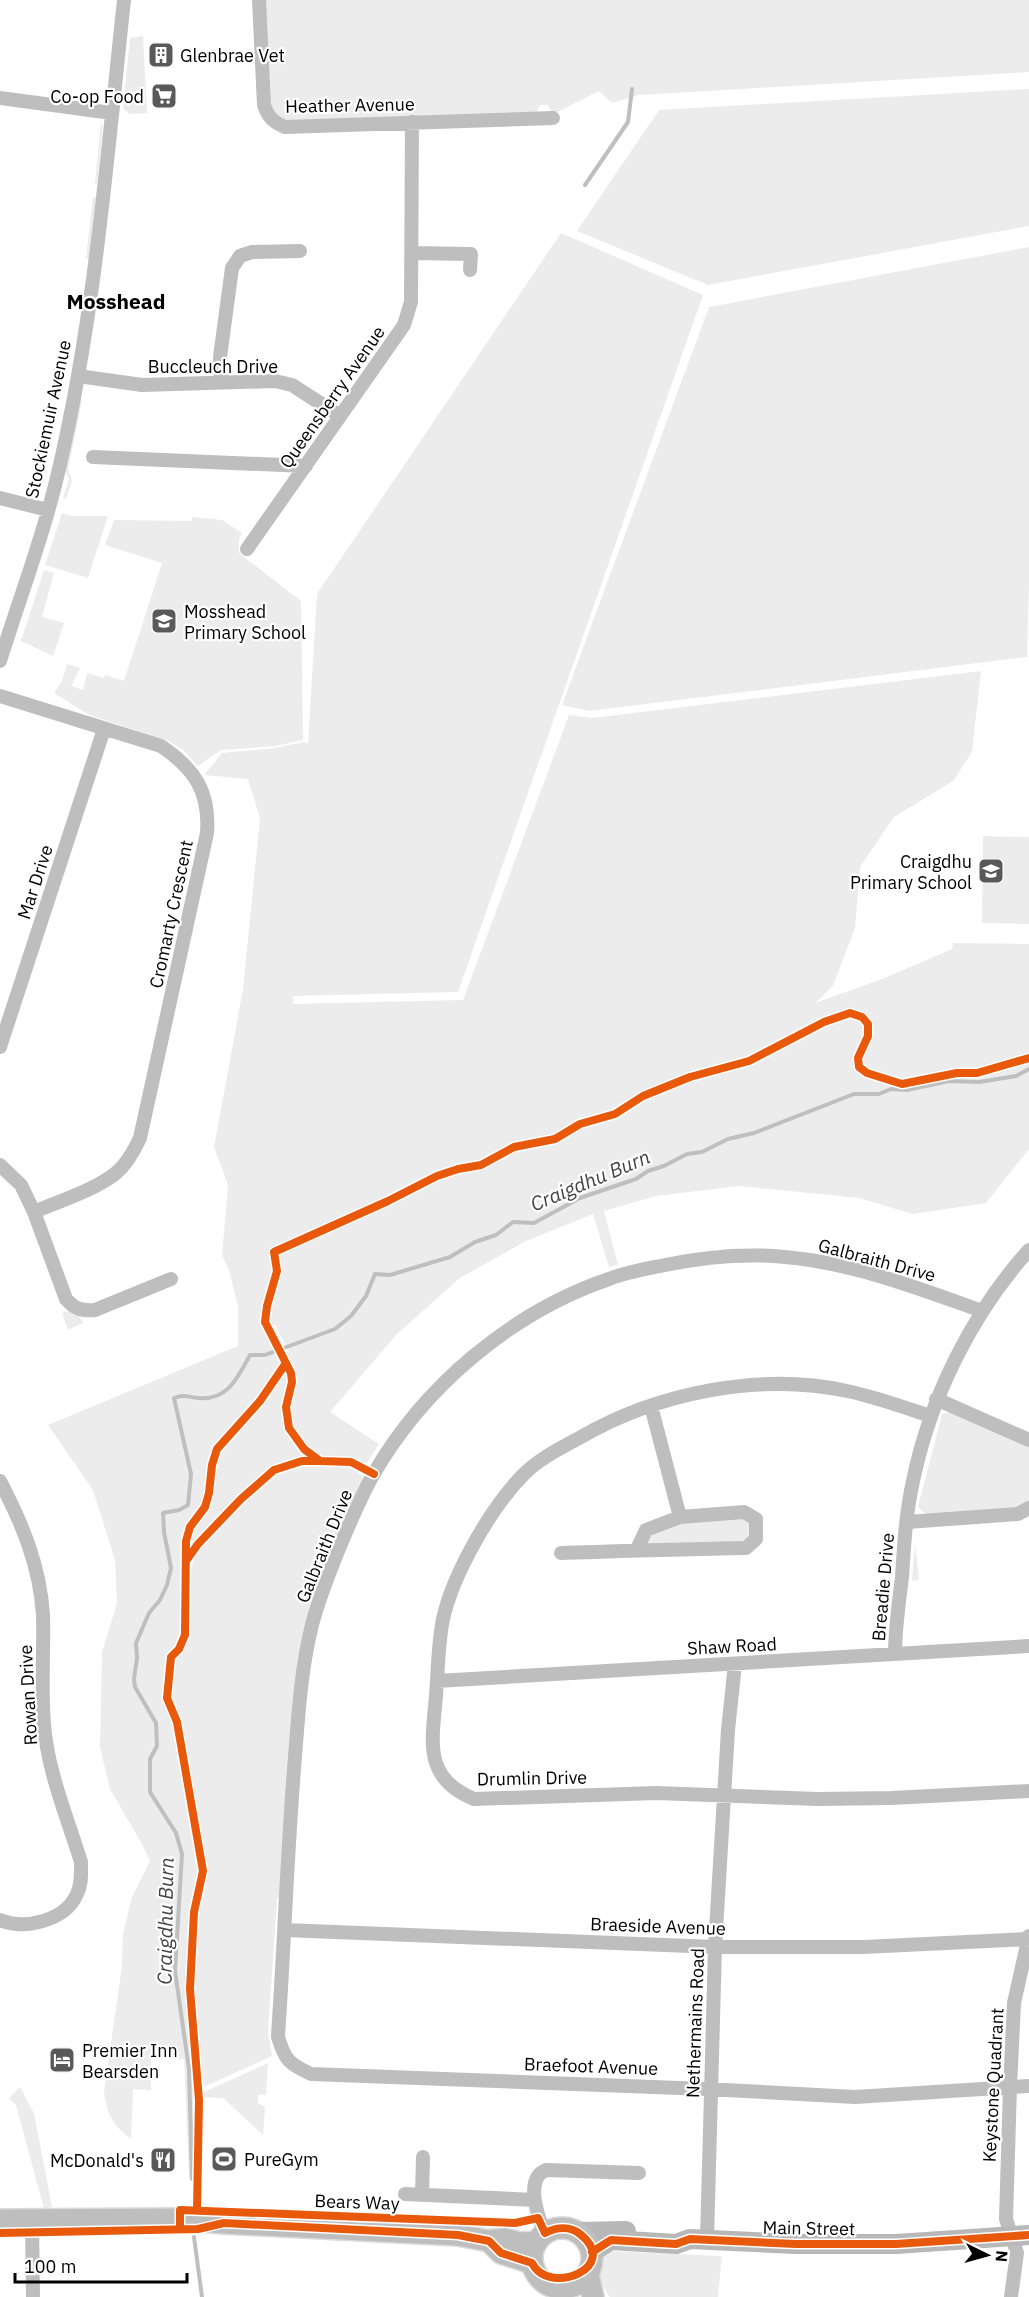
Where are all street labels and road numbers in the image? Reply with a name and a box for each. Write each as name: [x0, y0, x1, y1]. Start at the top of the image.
street label: Heather Avenue: [285, 92, 415, 118]
street label: Queensberry Avenue: [274, 321, 390, 473]
street label: Stockiemuir Avenue: [20, 338, 76, 500]
street label: Buccleuch Drive: [148, 355, 278, 378]
street label: Cromarty Crescent: [144, 838, 198, 990]
street label: Mar Drive: [12, 842, 58, 922]
street label: Galbraith Drive: [816, 1233, 938, 1287]
street label: Galbraith Drive: [291, 1486, 357, 1606]
street label: Breadie Drive: [867, 1532, 899, 1642]
street label: Shaw Road: [687, 1632, 777, 1660]
street label: Rowan Drive: [14, 1644, 42, 1746]
street label: Drumlin Drive: [477, 1766, 587, 1790]
street label: Braeside Avenue: [590, 1912, 726, 1940]
street label: Nethermains Road: [681, 1948, 709, 2098]
street label: Keystone Quadrant: [977, 2007, 1009, 2163]
street label: Braefoot Avenue: [523, 2052, 659, 2080]
street label: Bears Way: [314, 2189, 400, 2215]
street label: Main Street: [763, 2216, 855, 2240]

